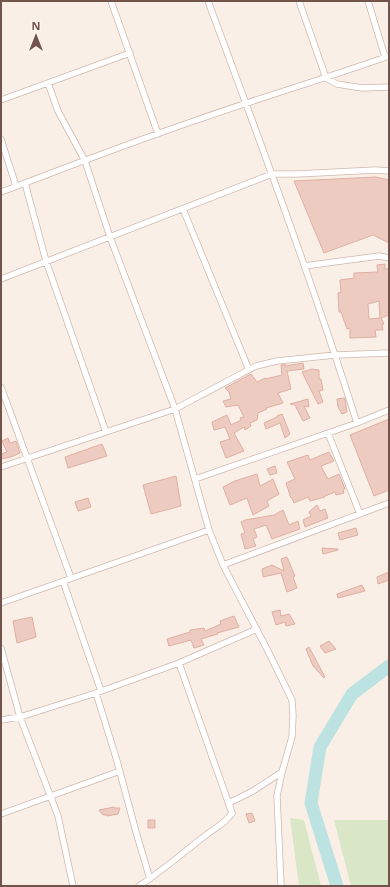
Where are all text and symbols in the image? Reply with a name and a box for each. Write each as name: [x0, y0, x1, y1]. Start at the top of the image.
north arrow: [16, 16, 56, 56]
text: N: [32, 18, 40, 33]

